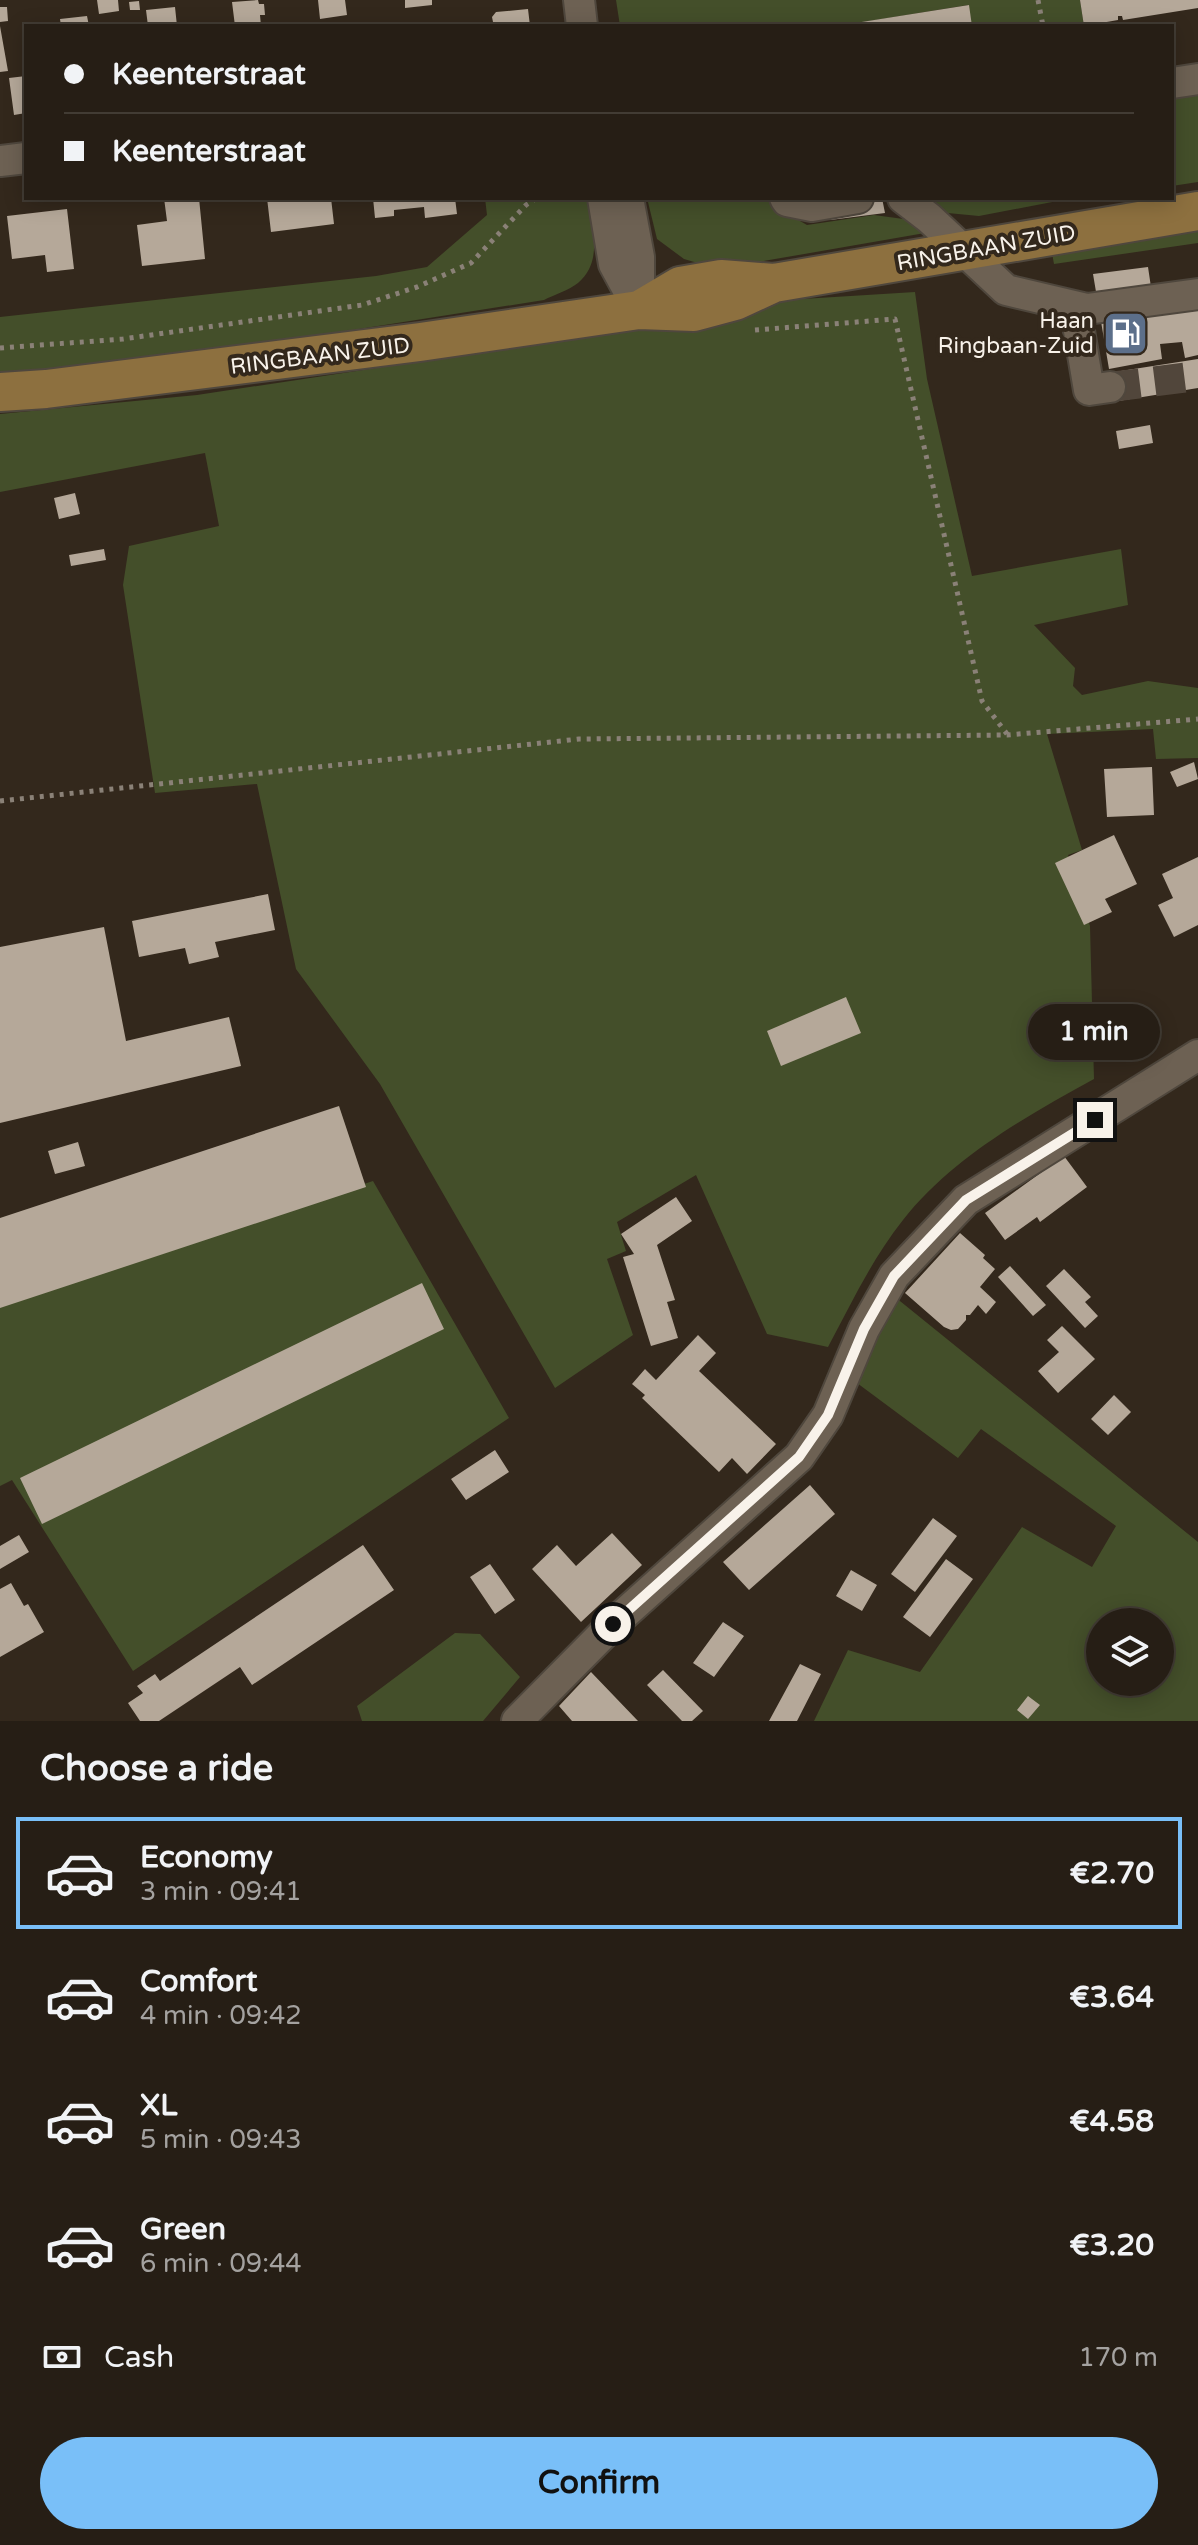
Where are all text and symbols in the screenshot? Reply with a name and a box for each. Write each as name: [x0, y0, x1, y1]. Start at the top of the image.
text: Keenterstraat: [112, 56, 306, 93]
text: Keenterstraat: [112, 133, 306, 170]
street label: RINGBAAN ZUID: [895, 219, 1077, 276]
place label: Haan Ringbaan-Zuid: [938, 308, 1094, 359]
fuel station icon: Haan Ringbaan-Zuid: [1101, 309, 1149, 357]
street label: RINGBAAN ZUID: [229, 332, 411, 380]
callout: 1 min: [1029, 1004, 1161, 1060]
text: 1 min: [1059, 1016, 1129, 1047]
route end: [1077, 1102, 1113, 1138]
route start: [595, 1606, 631, 1642]
map controls: [1086, 1608, 1174, 1696]
button: layers: [1086, 1608, 1174, 1696]
text: Choose a ride: [40, 1747, 273, 1790]
icon: car: [44, 1837, 116, 1909]
text: Economy: [140, 1839, 273, 1876]
text: €2.70: [1070, 1855, 1154, 1892]
text: 3 min · 09:41: [140, 1876, 302, 1907]
icon: car: [44, 1961, 116, 2033]
text: Comfort: [140, 1963, 258, 2000]
text: €3.64: [1069, 1979, 1154, 2016]
text: 4 min · 09:42: [140, 2000, 302, 2031]
icon: car: [44, 2085, 116, 2157]
text: XL: [140, 2087, 177, 2124]
text: €4.58: [1069, 2103, 1154, 2140]
text: 5 min · 09:43: [140, 2124, 302, 2155]
icon: car: [44, 2209, 116, 2281]
text: Green: [140, 2211, 226, 2248]
text: €3.20: [1069, 2227, 1154, 2264]
text: 6 min · 09:44: [140, 2248, 302, 2279]
icon: cash: [40, 2335, 84, 2379]
text: Cash: [104, 2339, 174, 2376]
text: 170 m: [1078, 2342, 1158, 2373]
button: Confirm: [40, 2437, 1158, 2529]

